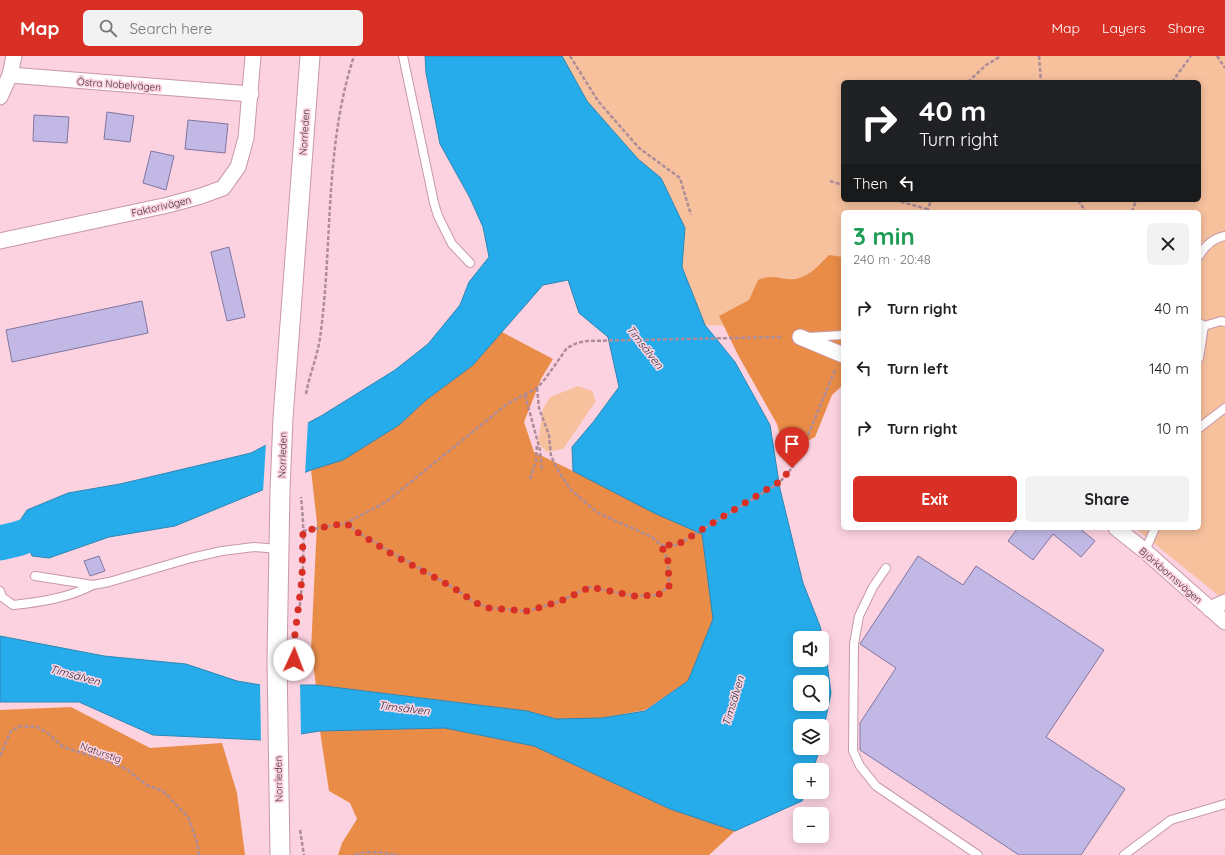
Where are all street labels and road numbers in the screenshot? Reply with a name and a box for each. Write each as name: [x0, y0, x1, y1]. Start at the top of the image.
street label: Östra Nobelvägen: [77, 75, 161, 94]
street label: Norrleden: [296, 108, 313, 156]
street label: Faktorivägen: [130, 193, 192, 220]
street label: Norrleden: [275, 432, 290, 478]
street label: Björkbornsvägen: [1136, 544, 1205, 606]
street label: Naturstig: [79, 739, 123, 766]
street label: Norrleden: [272, 756, 285, 802]

